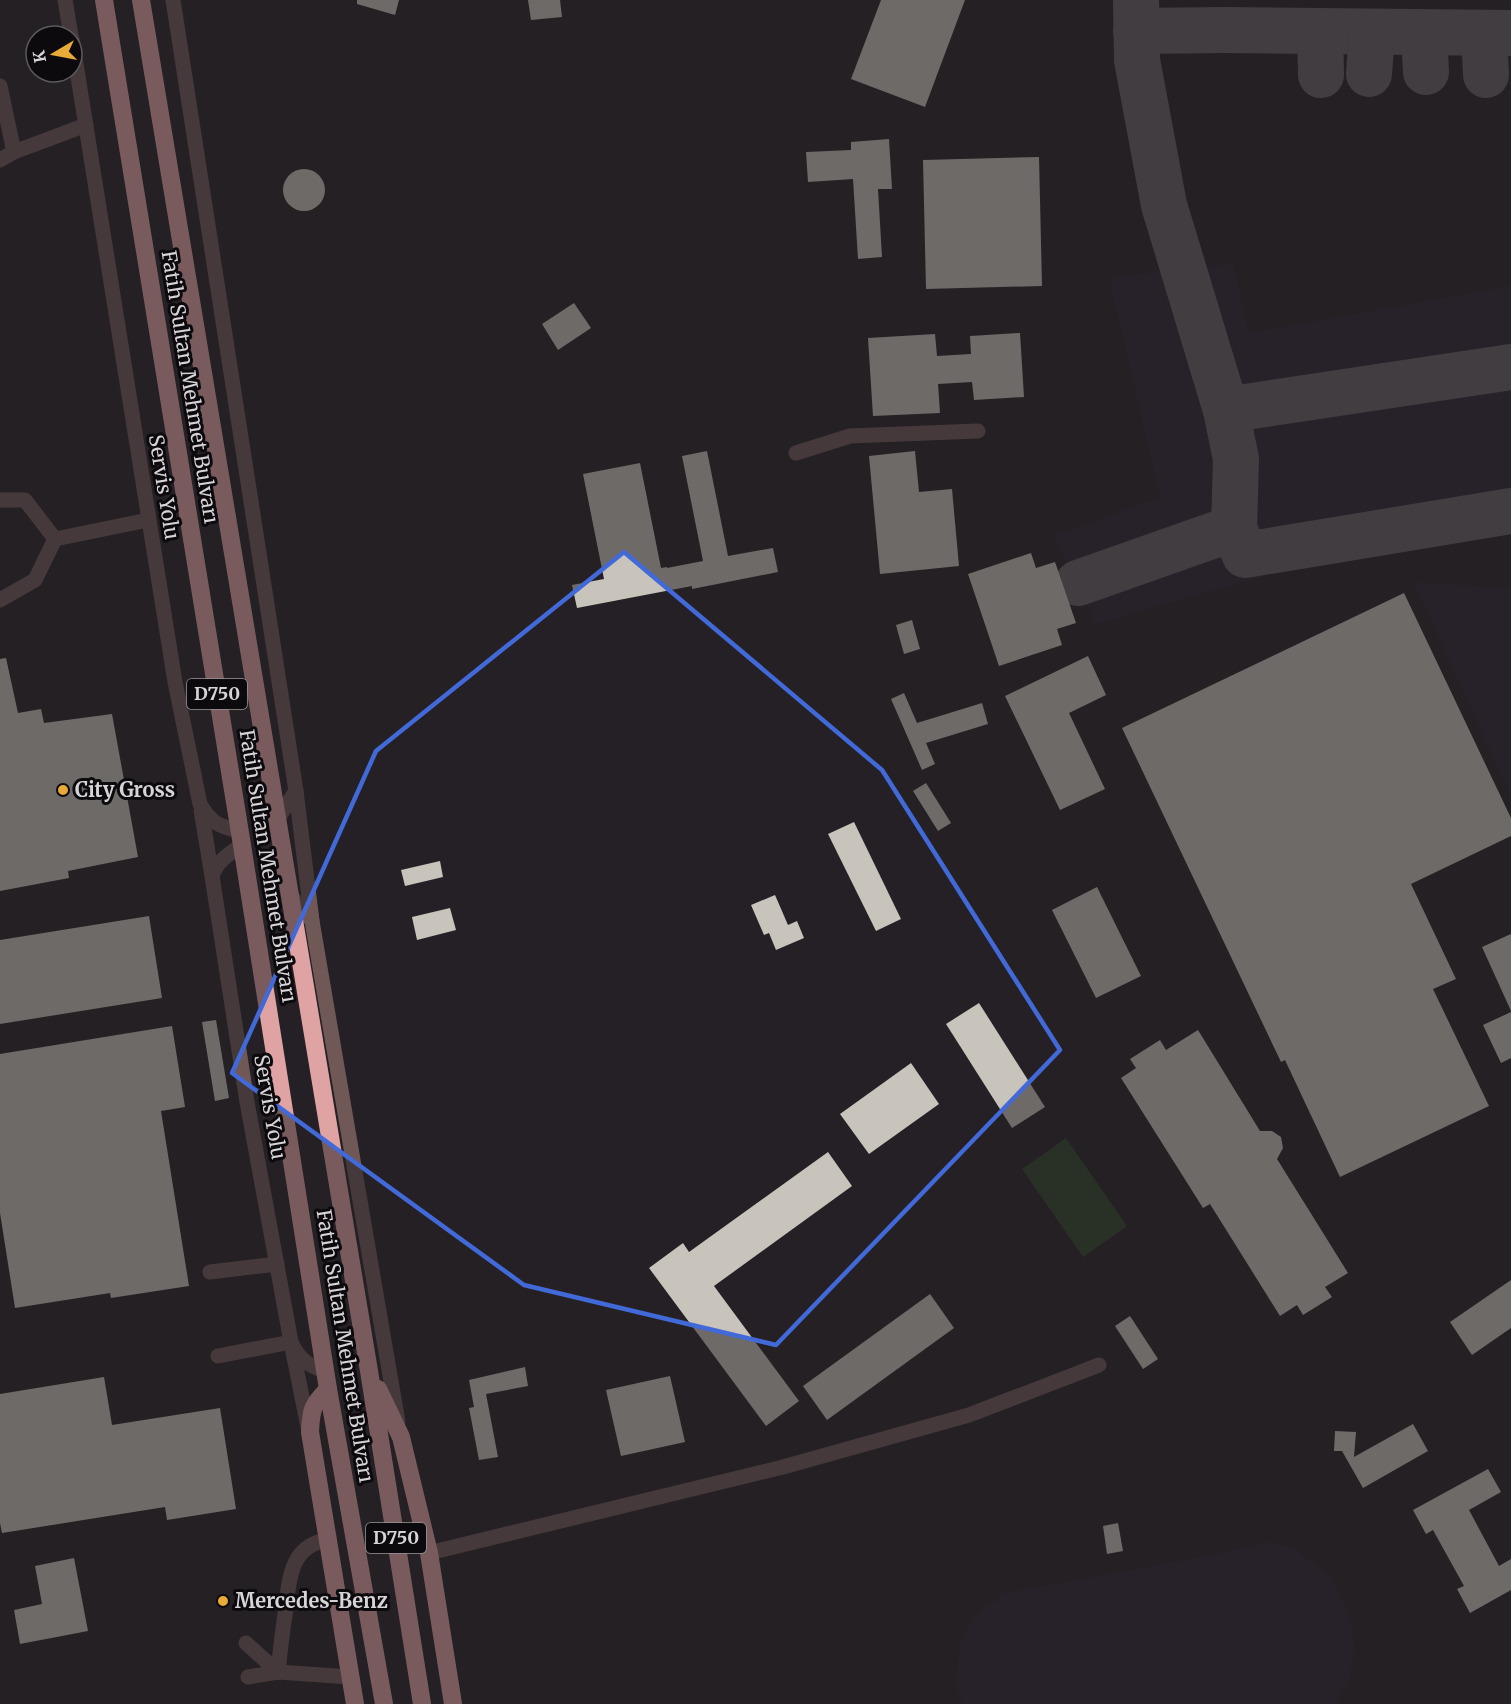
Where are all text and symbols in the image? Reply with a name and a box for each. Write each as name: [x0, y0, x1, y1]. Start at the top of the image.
north arrow: [24, 24, 84, 84]
text: K: [28, 49, 50, 64]
street label: Fatih Sultan Mehmet Bulvarı: [157, 249, 224, 525]
street label: Servis Yolu: [144, 433, 185, 541]
road number: D750: [187, 679, 247, 709]
street label: Fatih Sultan Mehmet Bulvarı: [235, 728, 302, 1004]
place label: City Gross: [75, 777, 175, 802]
marker: City Gross: [56, 783, 70, 797]
street label: Servis Yolu: [249, 1053, 292, 1161]
street label: Fatih Sultan Mehmet Bulvarı: [312, 1208, 379, 1484]
road number: D750: [366, 1523, 426, 1553]
place label: Mercedes-Benz: [235, 1588, 388, 1613]
marker: Mercedes-Benz: [216, 1594, 230, 1608]

